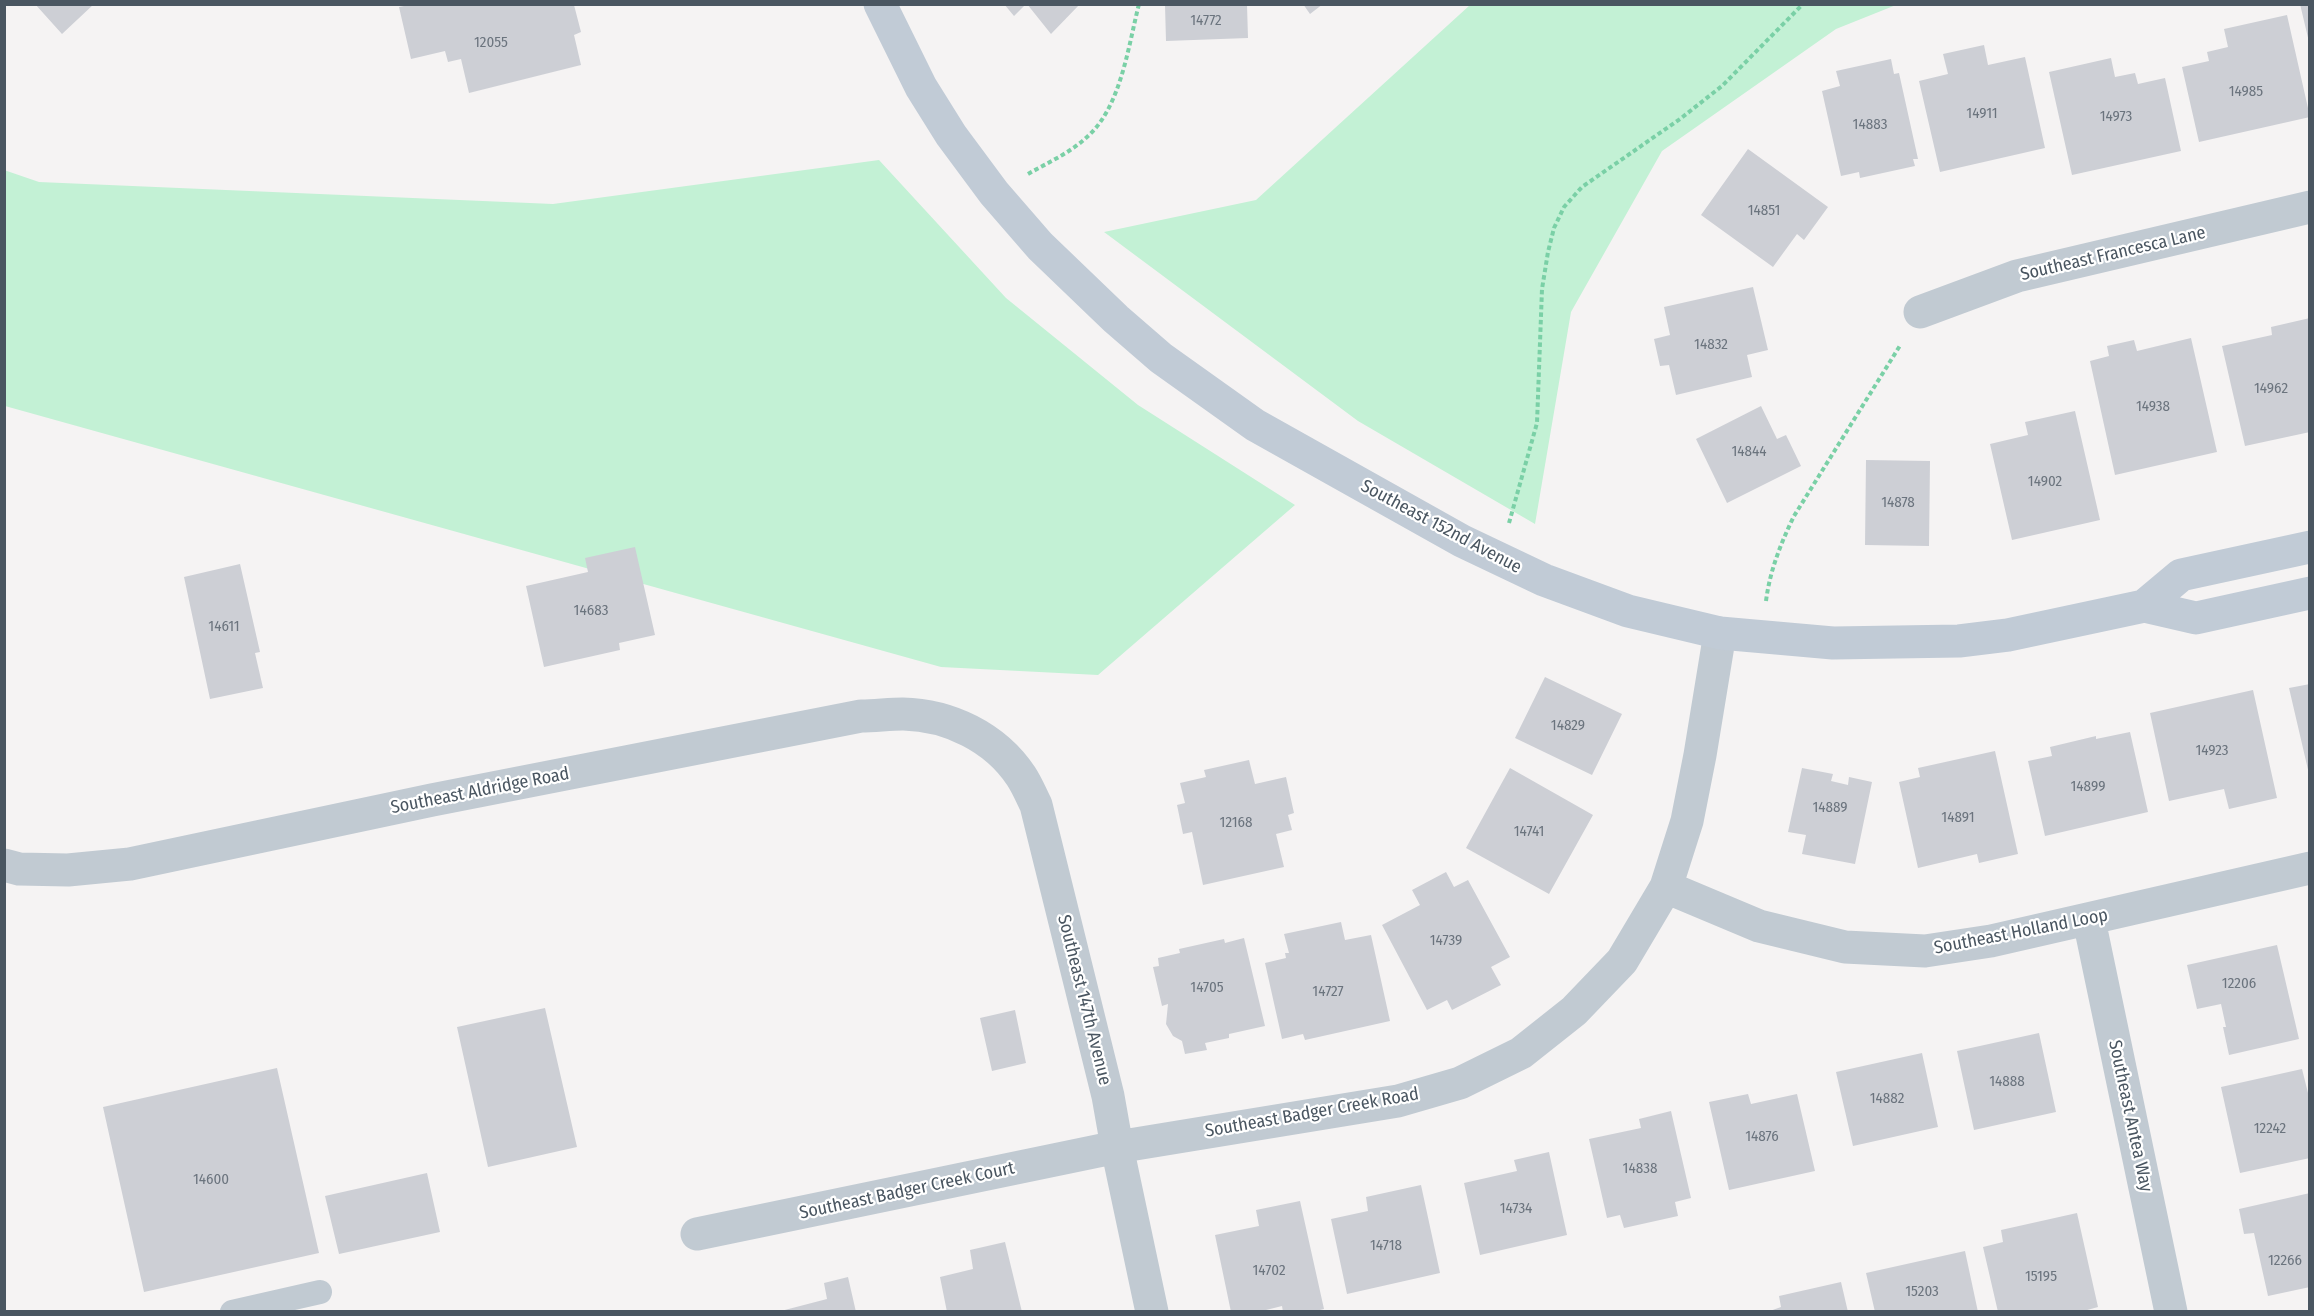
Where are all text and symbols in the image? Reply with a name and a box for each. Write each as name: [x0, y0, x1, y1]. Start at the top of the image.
house number: 14772: [1190, 12, 1222, 30]
house number: 12055: [474, 34, 508, 52]
house number: 14985: [2229, 83, 2263, 101]
house number: 14911: [1966, 105, 1998, 123]
house number: 14973: [2100, 108, 2132, 126]
house number: 14883: [1853, 116, 1887, 134]
house number: 14851: [1748, 202, 1780, 220]
street label: Southeast Francesca Lane: [2018, 222, 2208, 286]
house number: 14832: [1694, 336, 1728, 354]
house number: 14962: [2254, 380, 2288, 398]
house number: 14938: [2136, 398, 2170, 416]
house number: 14844: [1731, 443, 1767, 461]
house number: 14902: [2028, 473, 2062, 491]
street label: Southeast 152nd Avenue: [1357, 475, 1525, 579]
house number: 14878: [1881, 494, 1915, 512]
house number: 14683: [574, 602, 608, 620]
house number: 14611: [208, 618, 240, 636]
house number: 14829: [1551, 717, 1585, 735]
house number: 14923: [2195, 742, 2229, 760]
street label: Southeast Aldridge Road: [389, 763, 571, 819]
house number: 14899: [2071, 778, 2105, 796]
house number: 14889: [1812, 799, 1848, 817]
house number: 14891: [1941, 809, 1975, 827]
house number: 12168: [1220, 814, 1252, 832]
house number: 14741: [1514, 823, 1544, 841]
street label: Southeast Holland Loop: [1932, 905, 2110, 959]
street label: Southeast 147th Avenue: [1052, 913, 1116, 1087]
house number: 14739: [1430, 932, 1462, 950]
house number: 12206: [2222, 975, 2256, 993]
house number: 14705: [1190, 979, 1224, 997]
house number: 14727: [1312, 983, 1344, 1001]
street label: Southeast Antea Way: [2103, 1038, 2157, 1194]
house number: 14888: [1989, 1073, 2025, 1091]
street label: Southeast Badger Creek Road: [1203, 1084, 1421, 1142]
house number: 14882: [1870, 1090, 1904, 1108]
house number: 12242: [2254, 1120, 2286, 1138]
house number: 14876: [1745, 1128, 1779, 1146]
street label: Southeast Badger Creek Court: [798, 1158, 1016, 1224]
house number: 14838: [1623, 1160, 1657, 1178]
house number: 14600: [193, 1171, 229, 1189]
house number: 14734: [1500, 1200, 1532, 1218]
house number: 14718: [1370, 1237, 1402, 1255]
house number: 12266: [2268, 1252, 2302, 1270]
house number: 14702: [1253, 1262, 1285, 1280]
house number: 15195: [2025, 1268, 2057, 1286]
house number: 15203: [1905, 1283, 1939, 1301]

